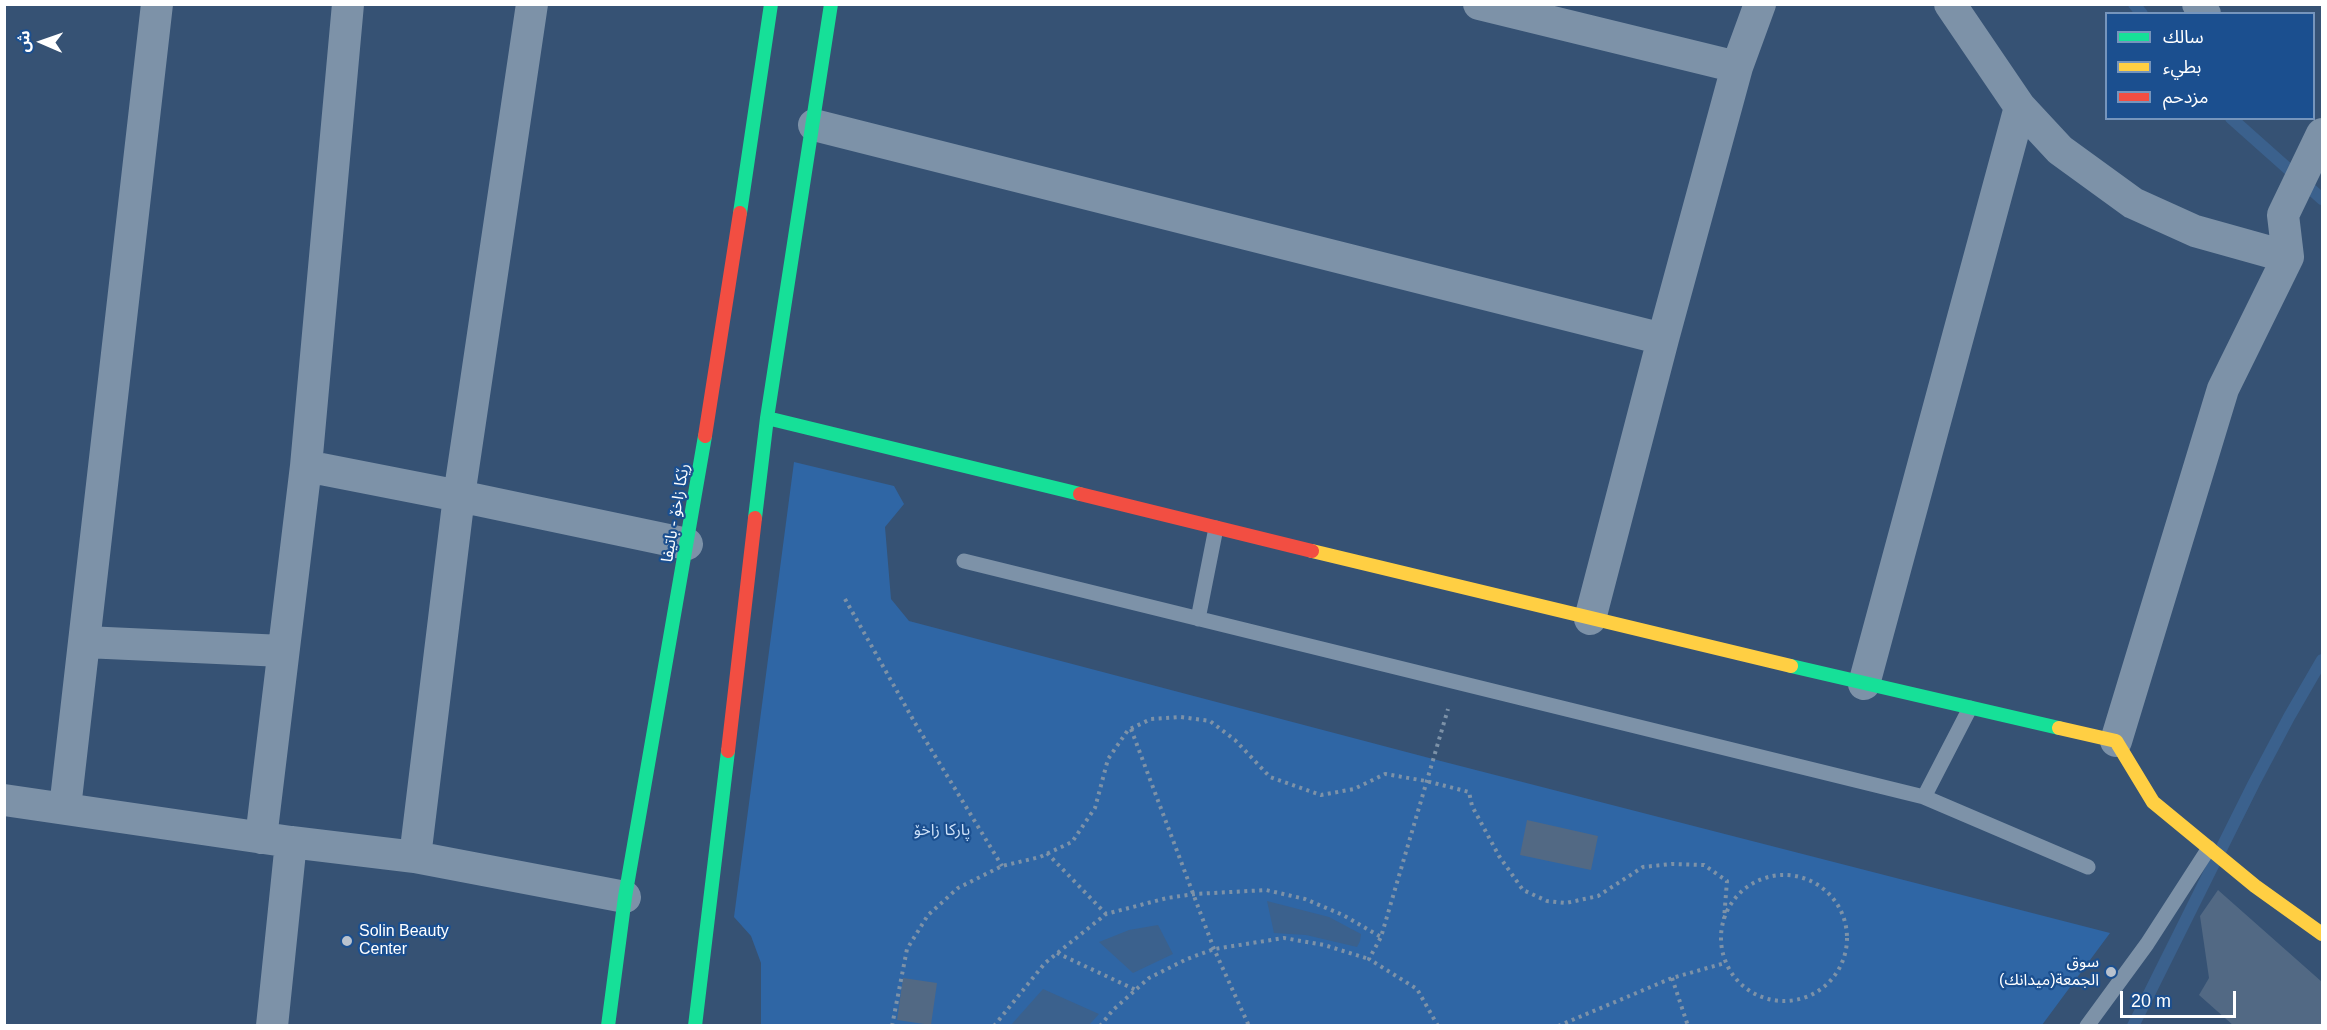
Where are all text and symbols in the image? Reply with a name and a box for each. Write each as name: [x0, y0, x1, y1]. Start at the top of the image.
north arrow: [12, 12, 72, 72]
legend: [2105, 12, 2315, 120]
text: سالك: [2163, 27, 2204, 47]
text: ش: [15, 30, 32, 53]
text: بطيء: [2163, 57, 2201, 77]
text: مزدحم: [2163, 87, 2208, 107]
street label: رێکا زاخۆ - باتیفا: [658, 462, 694, 564]
park label: پارکا زاخۆ: [914, 821, 970, 841]
place label: Solin Beauty Center: [359, 922, 449, 960]
marker: Solin Beauty Center: [340, 934, 354, 948]
place label: سوق الجمعة(ميدانك): [1999, 953, 2099, 991]
marker: سوق الجمعة(ميدانك): [2104, 965, 2118, 979]
scale bar: [2123, 979, 2238, 1017]
text: 20 m: [2131, 991, 2171, 1011]

